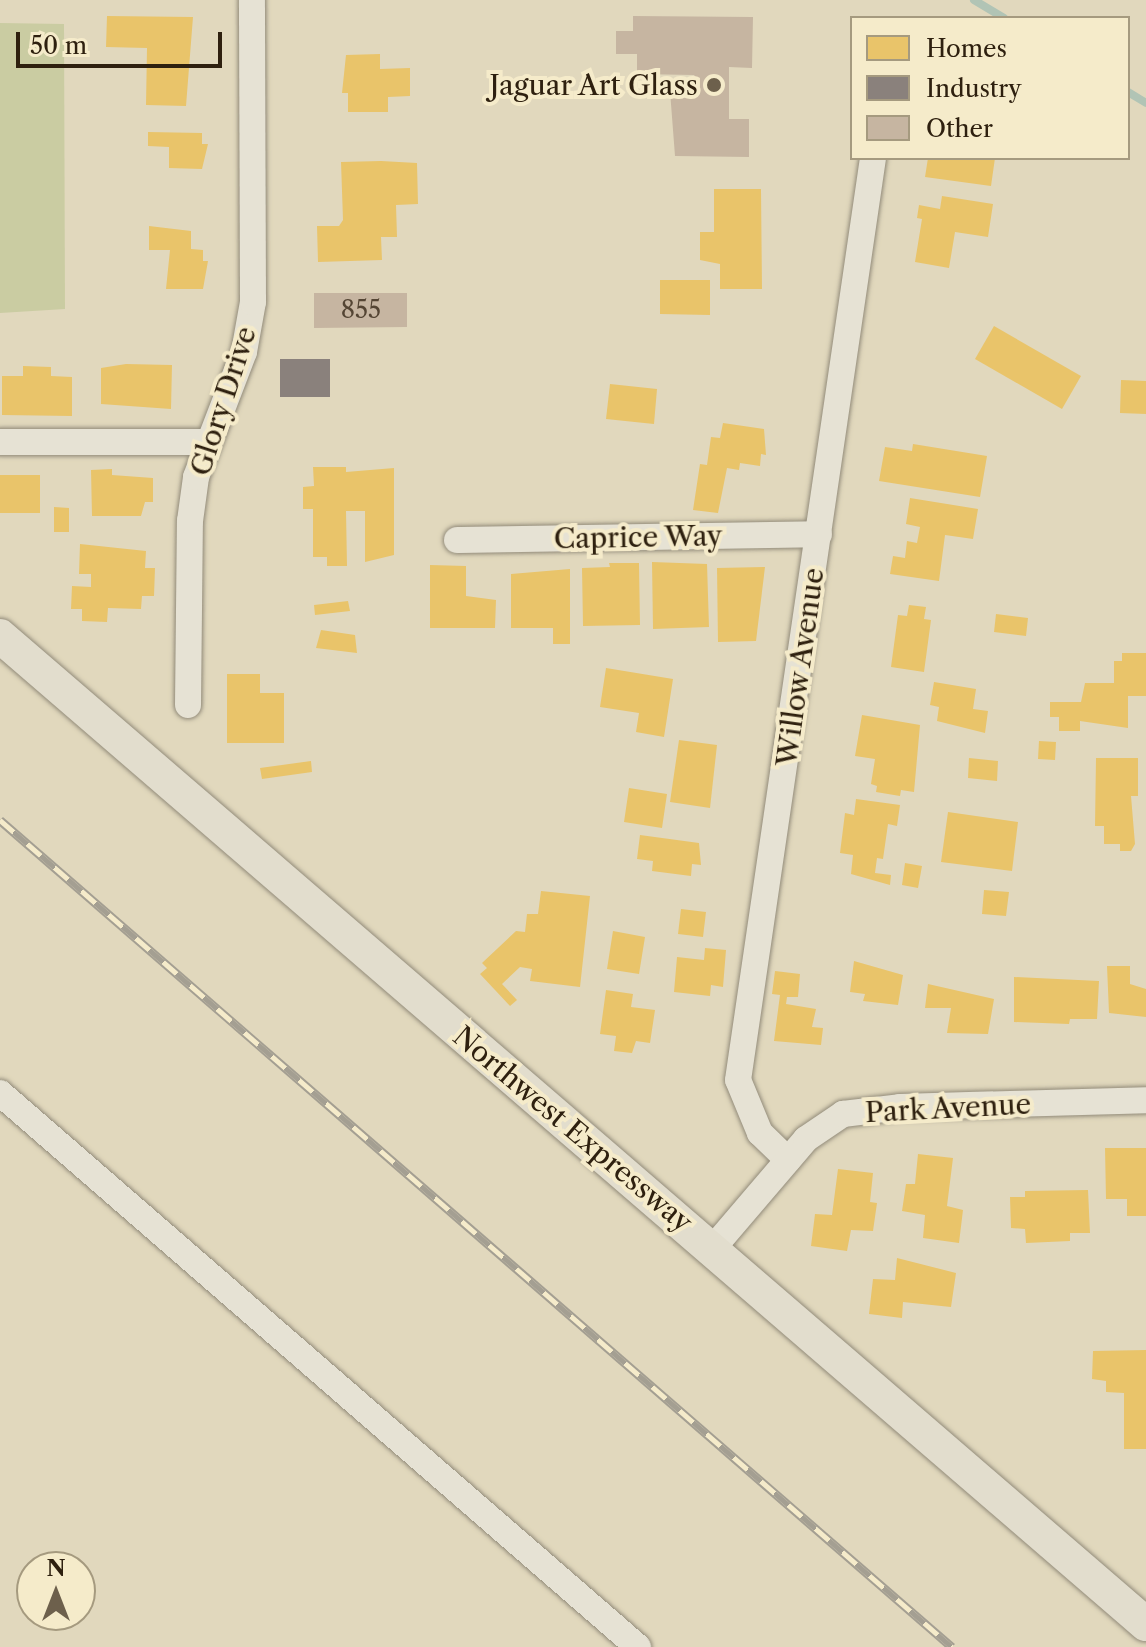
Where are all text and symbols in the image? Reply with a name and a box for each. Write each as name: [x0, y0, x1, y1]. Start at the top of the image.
scale bar: [20, 16, 226, 66]
legend: [850, 16, 1130, 160]
text: 50 m: [30, 31, 87, 60]
text: Homes: [926, 34, 1007, 63]
place label: Jaguar Art Glass: [488, 68, 698, 102]
text: Industry: [926, 74, 1022, 103]
marker: Jaguar Art Glass: [705, 76, 723, 94]
text: Other: [926, 114, 993, 143]
house number: 855: [341, 296, 381, 324]
street label: Glory Drive: [183, 322, 263, 480]
street label: Caprice Way: [553, 519, 723, 555]
street label: Willow Avenue: [769, 564, 831, 770]
street label: Northwest Expressway: [447, 1019, 699, 1239]
street label: Park Avenue: [863, 1087, 1033, 1129]
north arrow: [16, 1551, 96, 1631]
text: N: [46, 1555, 66, 1582]

